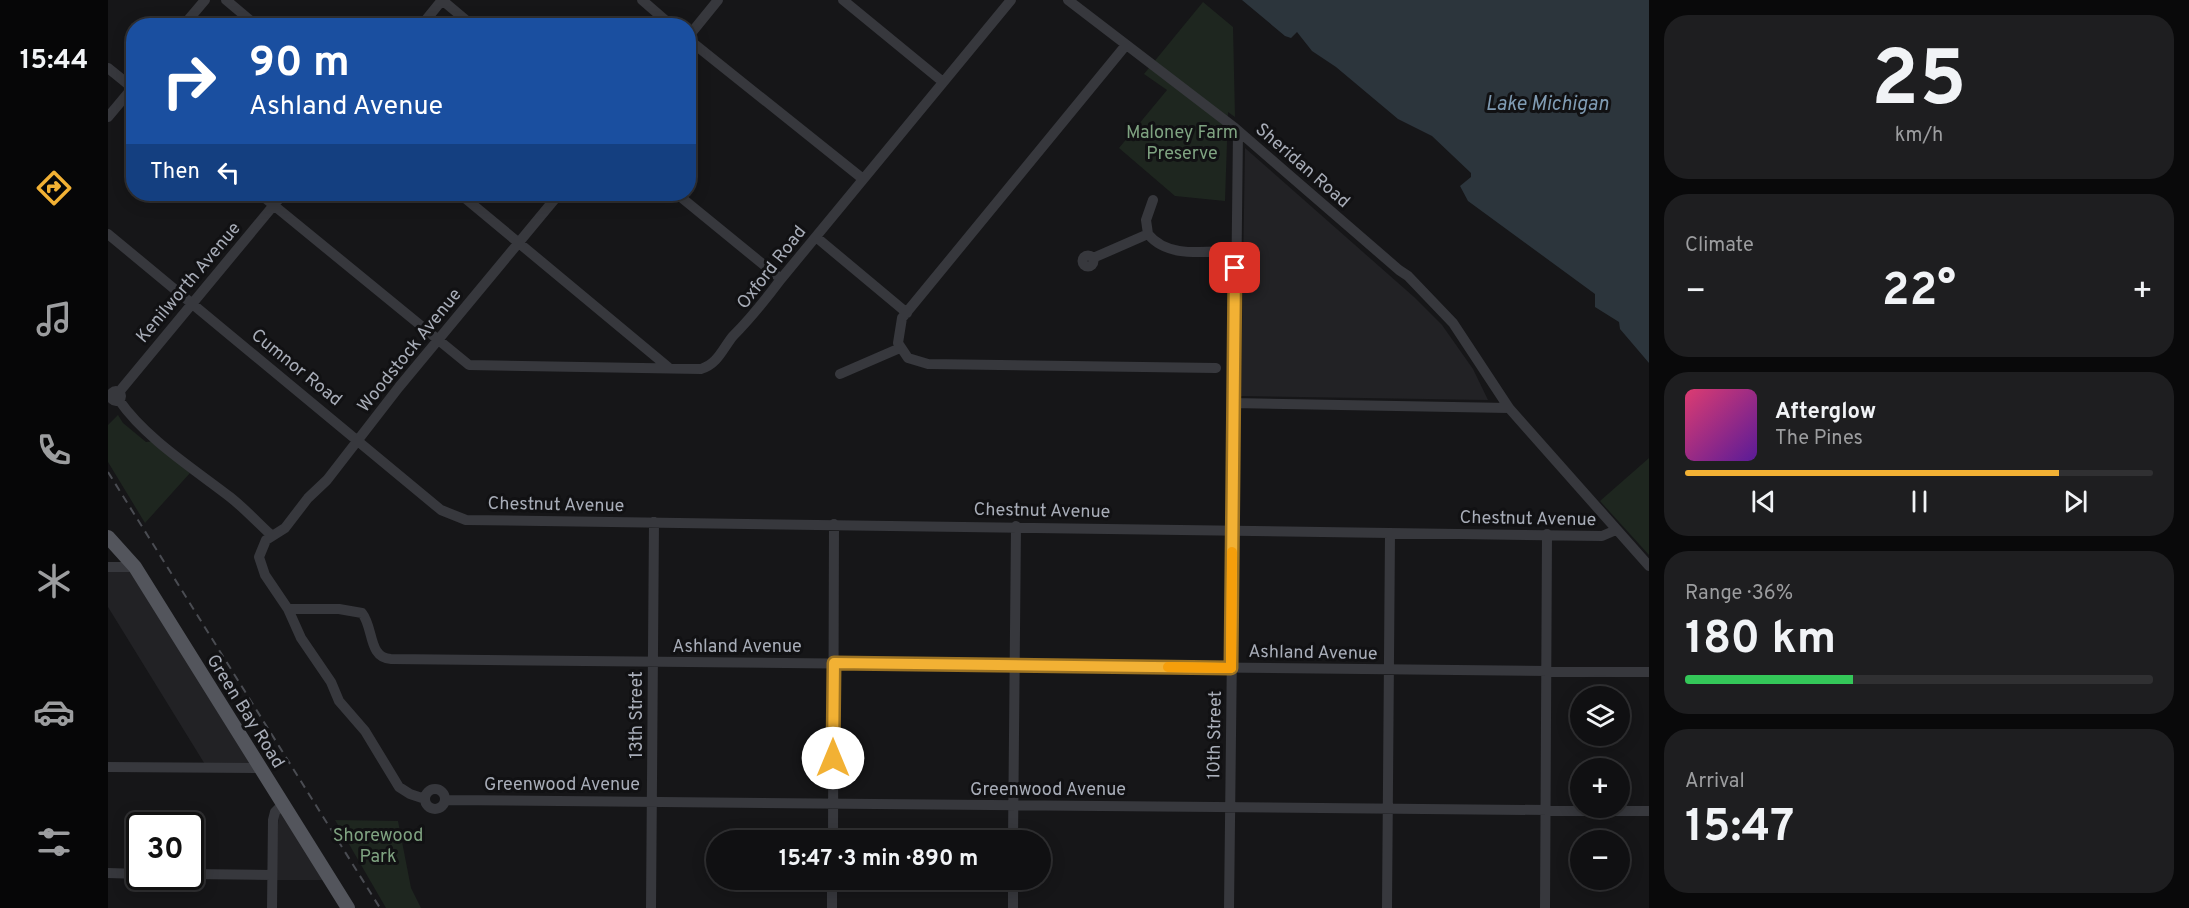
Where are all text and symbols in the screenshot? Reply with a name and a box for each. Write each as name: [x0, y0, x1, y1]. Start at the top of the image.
text: 25: [1871, 34, 1967, 133]
text: 90 m: [249, 38, 350, 91]
icon: right: [150, 42, 228, 120]
text: 15:44: [20, 44, 88, 78]
text: Ashland Avenue: [249, 90, 443, 124]
water label: Lake Michigan: [1485, 92, 1609, 118]
street label: Sheridan Road: [1250, 119, 1354, 214]
park label: Maloney Farm Preserve: [1126, 122, 1238, 166]
text: km/h: [1895, 123, 1943, 149]
icon: left: [212, 156, 245, 189]
text: Then: [150, 159, 200, 186]
icon: directions: [33, 167, 75, 209]
street label: Kenilworth Avenue: [132, 218, 246, 348]
street label: Oxford Road: [732, 222, 812, 314]
text: Climate: [1685, 233, 1754, 259]
pin: [1209, 242, 1260, 293]
icon: arrive: [1218, 251, 1251, 284]
text: 22°: [1882, 264, 1956, 321]
text: −: [1685, 272, 1706, 314]
text: +: [2132, 272, 2153, 314]
street label: Woodstock Avenue: [353, 284, 467, 418]
icon: music: [33, 298, 75, 340]
street label: Cumnor Road: [246, 324, 346, 412]
text: Afterglow: [1775, 399, 1876, 426]
text: The Pines: [1775, 426, 1863, 452]
icon: phone: [33, 429, 75, 471]
icon: previous: [1747, 485, 1780, 518]
icon: pause: [1903, 485, 1936, 518]
icon: next: [2059, 485, 2092, 518]
street label: Chestnut Avenue: [487, 493, 625, 518]
street label: Chestnut Avenue: [973, 499, 1111, 524]
street label: Chestnut Avenue: [1459, 507, 1597, 532]
icon: climate: [33, 560, 75, 602]
text: Range · 36%: [1685, 581, 1793, 607]
text: 180 km: [1685, 612, 1836, 669]
street label: Ashland Avenue: [672, 636, 802, 659]
street label: Ashland Avenue: [1248, 641, 1378, 666]
street label: Green Bay Road: [201, 651, 289, 773]
street label: 13th Street: [626, 671, 649, 759]
map controls: [1570, 686, 1630, 890]
button: layers: [1570, 686, 1630, 746]
icon: car: [33, 691, 75, 733]
street label: 10th Street: [1203, 691, 1228, 780]
position arrow: [801, 726, 865, 790]
button: +: [1570, 758, 1630, 818]
text: Arrival: [1685, 769, 1745, 795]
street label: Greenwood Avenue: [484, 774, 640, 797]
street label: Greenwood Avenue: [970, 779, 1126, 802]
text: 15:47: [1685, 800, 1795, 857]
speed limit sign: 30: [126, 812, 204, 890]
icon: filters: [33, 821, 75, 863]
park label: Shorewood Park: [333, 825, 423, 869]
button: −: [1570, 830, 1630, 890]
text: 15:47 · 3 min · 890 m: [779, 846, 978, 873]

